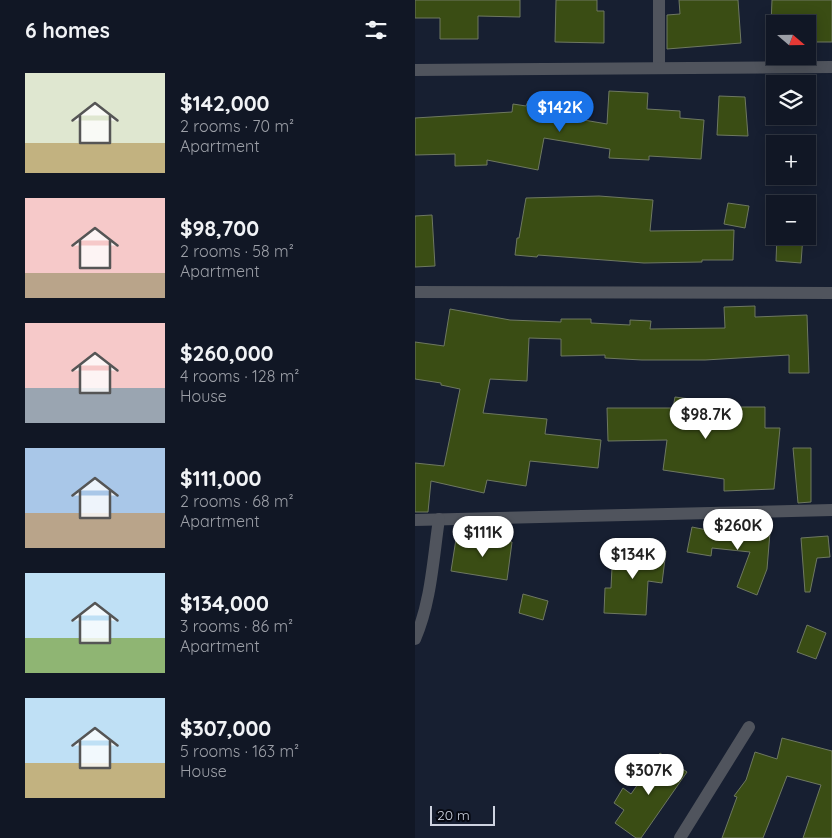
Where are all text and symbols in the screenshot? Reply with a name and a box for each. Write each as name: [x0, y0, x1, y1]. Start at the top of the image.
north arrow: [766, 15, 816, 65]
map controls: [766, 15, 816, 245]
icon: filters: [362, 16, 390, 44]
text: 6 homes: [25, 17, 110, 43]
button: layers: [766, 75, 816, 125]
text: $142,000: [180, 90, 269, 116]
pin: $142K: [525, 90, 595, 133]
icon: home: [65, 93, 125, 153]
text: $142K: [538, 97, 582, 117]
text: 2 rooms · 70 m²: [180, 116, 294, 136]
button: +: [766, 135, 816, 185]
text: Apartment: [180, 136, 260, 156]
button: −: [766, 195, 816, 245]
text: $98,700: [180, 215, 259, 241]
icon: home: [65, 218, 125, 278]
text: 2 rooms · 58 m²: [180, 241, 294, 261]
text: Apartment: [180, 261, 260, 281]
text: $260,000: [180, 340, 273, 366]
icon: home: [65, 343, 125, 403]
text: 4 rooms · 128 m²: [180, 366, 299, 386]
text: House: [180, 386, 227, 406]
pin: $98.7K: [665, 398, 747, 440]
text: $98.7K: [681, 404, 731, 424]
text: $111,000: [180, 465, 262, 491]
icon: home: [65, 468, 125, 528]
text: 2 rooms · 68 m²: [180, 491, 294, 511]
pin: $260K: [703, 508, 773, 551]
text: Apartment: [180, 511, 260, 531]
text: $260K: [714, 515, 762, 535]
pin: $111K: [448, 516, 518, 558]
text: $111K: [464, 522, 502, 542]
pin: $134K: [598, 538, 668, 580]
text: $134K: [611, 544, 655, 564]
text: $134,000: [180, 590, 269, 616]
icon: home: [65, 593, 125, 653]
text: 3 rooms · 86 m²: [180, 616, 293, 636]
text: Apartment: [180, 636, 260, 656]
text: $307,000: [180, 715, 271, 741]
icon: home: [65, 718, 125, 778]
text: 5 rooms · 163 m²: [180, 741, 299, 761]
pin: $307K: [614, 754, 684, 796]
text: $307K: [626, 760, 672, 780]
text: House: [180, 761, 227, 781]
scale bar: [430, 803, 495, 826]
text: 20 m: [437, 806, 470, 824]

